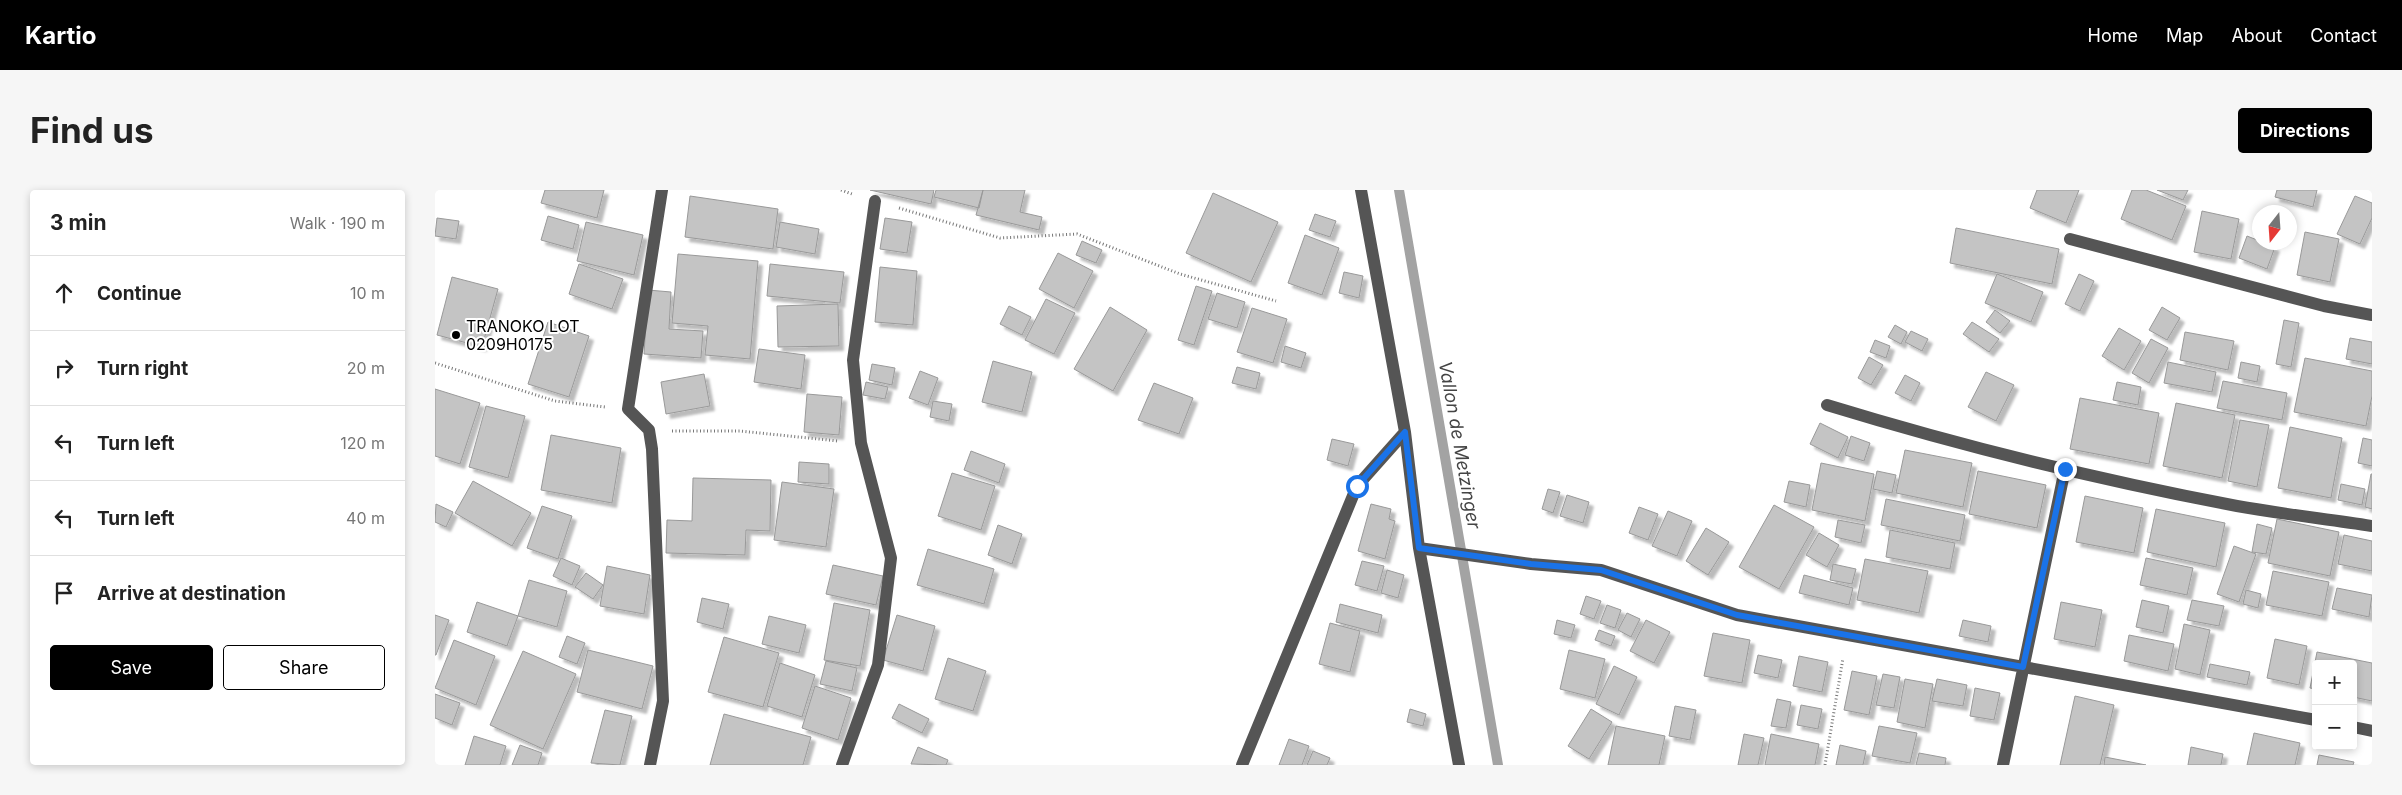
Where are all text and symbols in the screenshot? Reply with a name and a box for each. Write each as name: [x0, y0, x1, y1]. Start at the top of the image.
text: Kartio: [25, 21, 96, 50]
text: Home: [2088, 25, 2138, 46]
text: Map: [2166, 25, 2203, 46]
text: About: [2231, 25, 2282, 46]
text: Contact: [2310, 25, 2377, 46]
button: Directions: [2238, 108, 2372, 153]
text: Find us: [30, 109, 154, 151]
north arrow: [2252, 205, 2297, 250]
text: 3 min: [50, 210, 106, 235]
text: Walk · 190 m: [290, 213, 385, 233]
icon: ahead: [50, 279, 78, 307]
text: Continue: [97, 282, 182, 305]
text: 10 m: [350, 283, 385, 303]
place label: TRANOKO LOT 0209H0175: [466, 316, 580, 354]
marker: TRANOKO LOT 0209H0175: [450, 329, 462, 341]
icon: right: [50, 354, 78, 382]
text: Turn right: [97, 357, 188, 380]
text: 20 m: [347, 358, 385, 378]
water label: Vallon de Metzinger: [1435, 360, 1485, 532]
icon: left: [50, 429, 78, 457]
text: Turn left: [97, 432, 175, 455]
text: 120 m: [340, 433, 385, 453]
route end: [2054, 458, 2077, 481]
route start: [1346, 475, 1369, 498]
icon: left: [50, 504, 78, 532]
text: Turn left: [97, 507, 175, 530]
text: 40 m: [346, 508, 385, 528]
icon: arrive: [50, 579, 78, 607]
text: Arrive at destination: [97, 582, 286, 605]
button: Save: [50, 645, 213, 690]
button: Share: [223, 645, 385, 690]
map controls: [2312, 660, 2357, 750]
button: +: [2312, 660, 2357, 705]
button: −: [2312, 705, 2357, 750]

